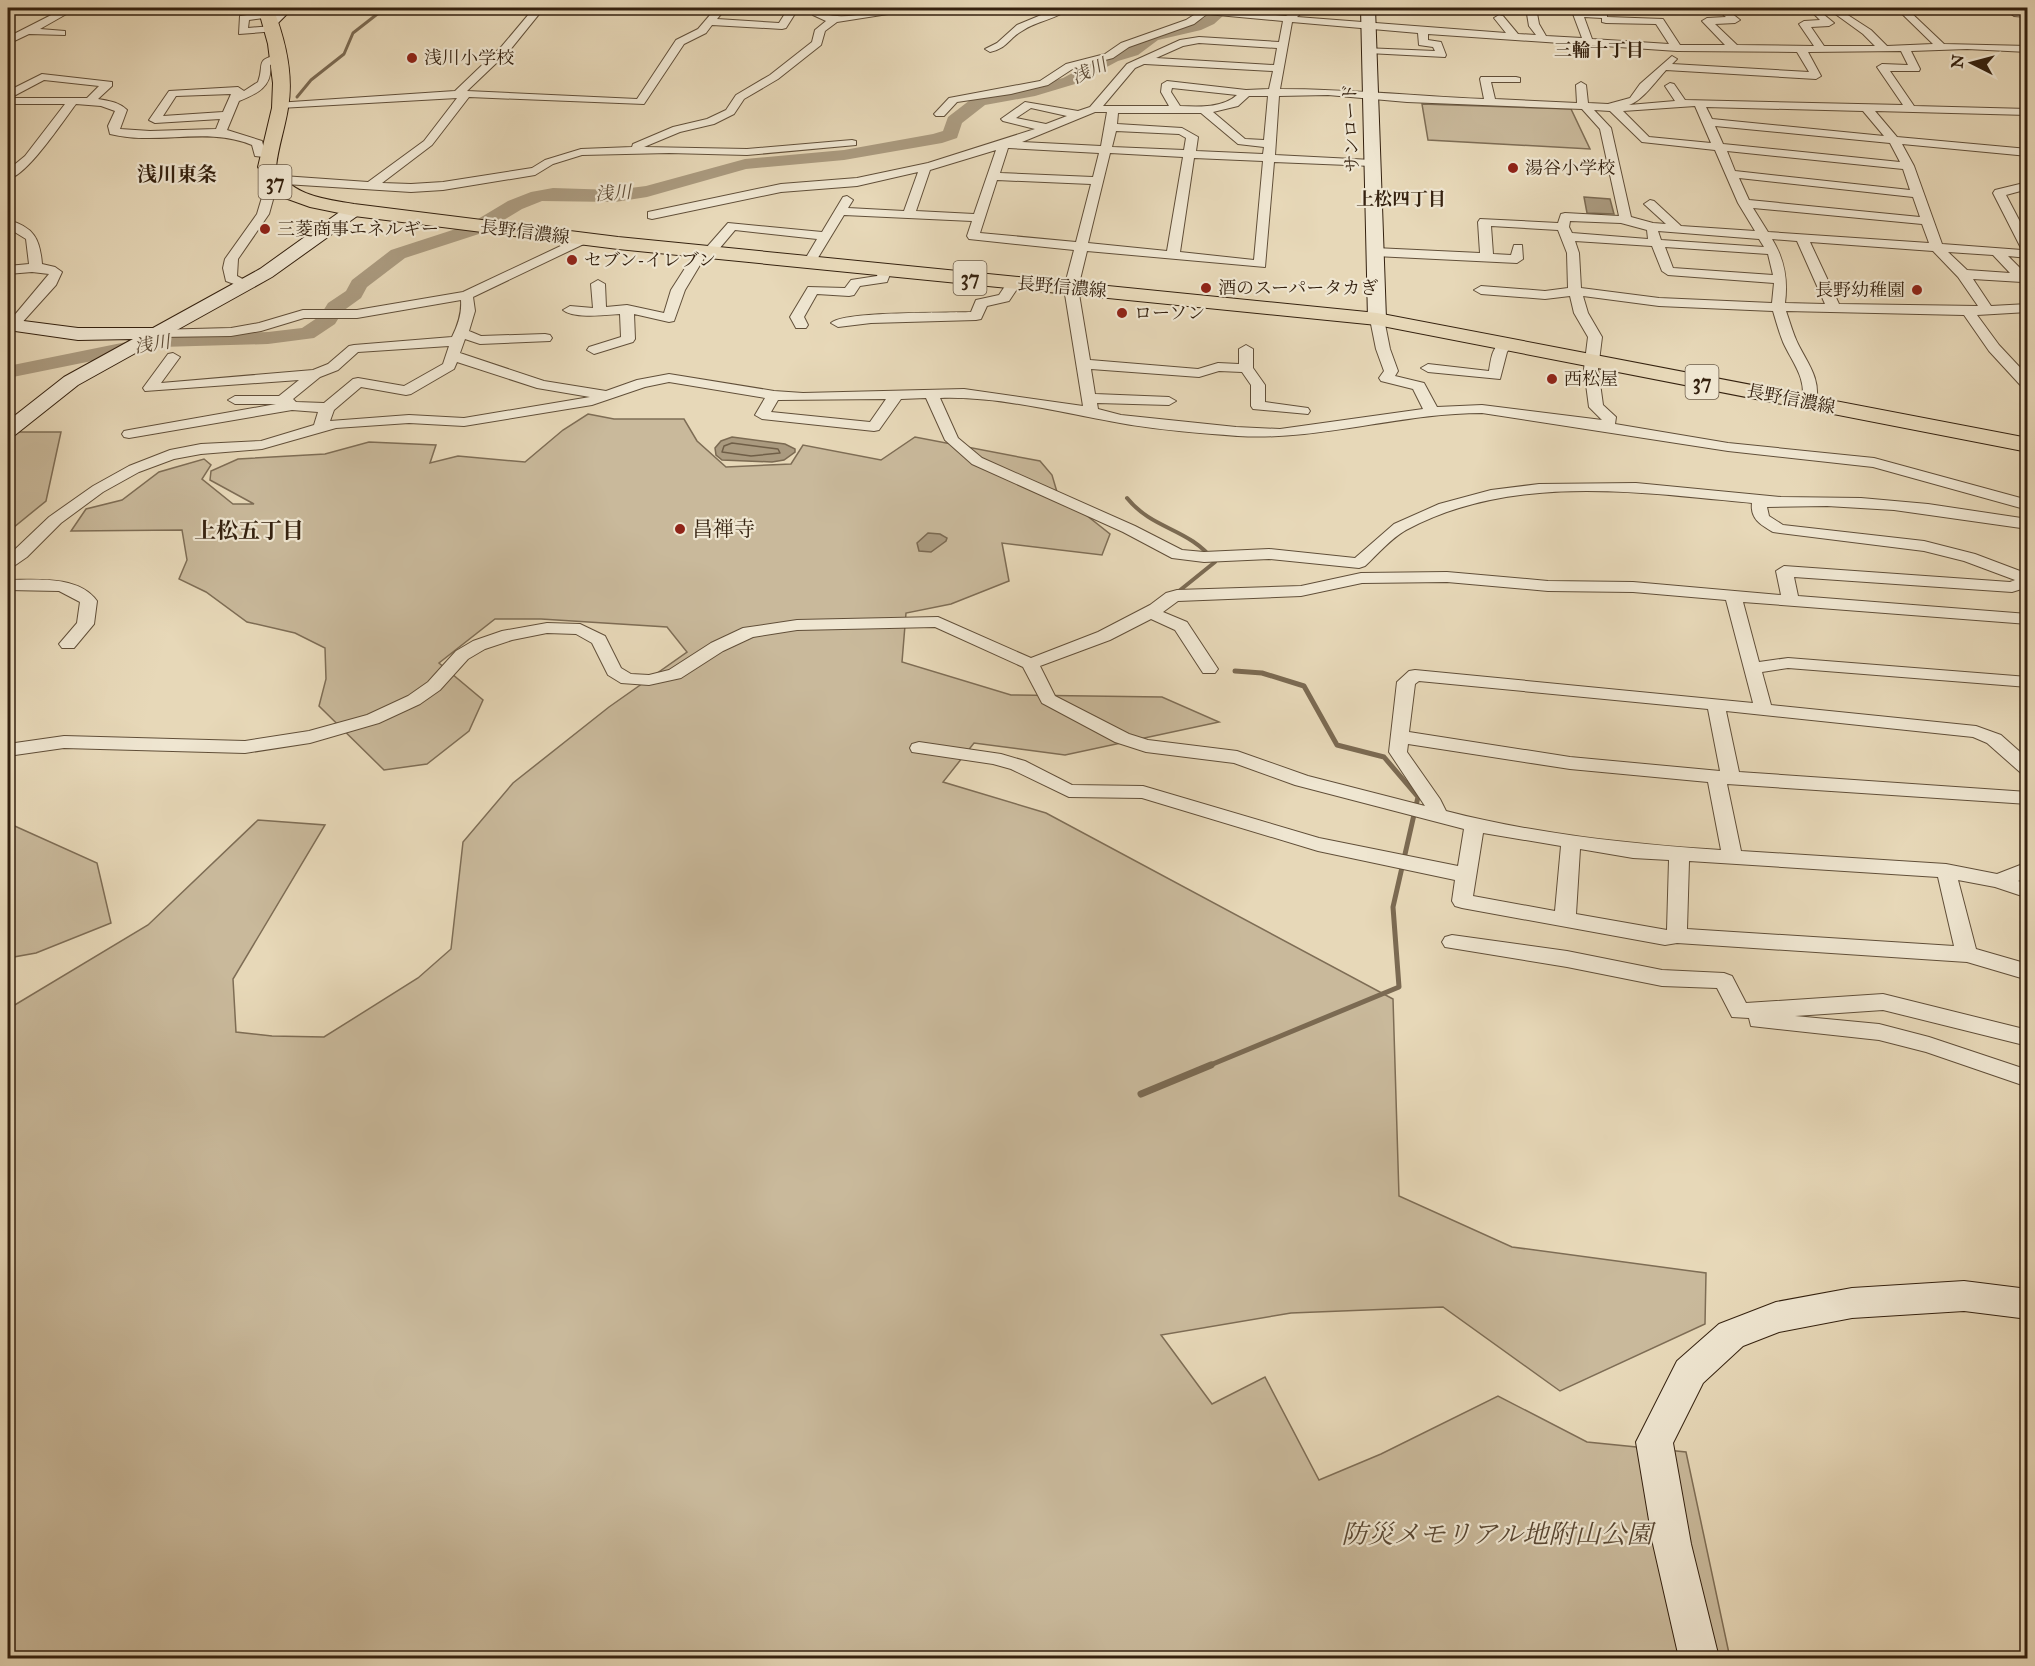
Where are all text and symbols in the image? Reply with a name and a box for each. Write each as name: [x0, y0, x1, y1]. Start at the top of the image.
north arrow: [1942, 33, 2002, 93]
district label: 三輪十丁目: [1554, 39, 1644, 61]
place label: 浅川小学校: [424, 47, 514, 69]
marker: 浅川小学校: [405, 51, 419, 65]
water label: 浅川: [1068, 53, 1112, 88]
text: N: [1947, 53, 1968, 69]
street label: サンロード: [1338, 83, 1364, 173]
place label: 湯谷小学校: [1525, 157, 1615, 179]
marker: 湯谷小学校: [1506, 161, 1520, 175]
district label: 浅川東条: [137, 162, 217, 186]
road number: 37: [258, 165, 292, 199]
water label: 浅川: [594, 181, 634, 205]
district label: 上松四丁目: [1356, 188, 1446, 210]
street label: 長野信濃線: [479, 216, 571, 248]
place label: 三菱商事エネルギー: [277, 218, 439, 240]
marker: 三菱商事エネルギー: [258, 222, 272, 236]
place label: セブン-イレブン: [584, 249, 716, 271]
marker: セブン-イレブン: [565, 253, 579, 267]
road number: 37: [954, 261, 986, 295]
street label: 長野信濃線: [1016, 272, 1108, 302]
place label: 酒のスーパータカぎ: [1218, 277, 1378, 299]
place label: 長野幼稚園: [1815, 279, 1905, 301]
marker: 酒のスーパータカぎ: [1199, 281, 1213, 295]
marker: 長野幼稚園: [1910, 283, 1924, 297]
place label: ローソン: [1134, 302, 1205, 324]
marker: ローソン: [1115, 306, 1129, 320]
water label: 浅川: [133, 330, 173, 358]
road number: 37: [1686, 365, 1718, 399]
place label: 西松屋: [1564, 368, 1618, 390]
marker: 西松屋: [1545, 372, 1559, 386]
street label: 長野信濃線: [1745, 380, 1837, 418]
place label: 昌禅寺: [692, 516, 755, 542]
district label: 上松五丁目: [194, 517, 304, 544]
marker: 昌禅寺: [673, 522, 687, 536]
park label: 防災メモリアル地附山公園: [1342, 1518, 1656, 1550]

